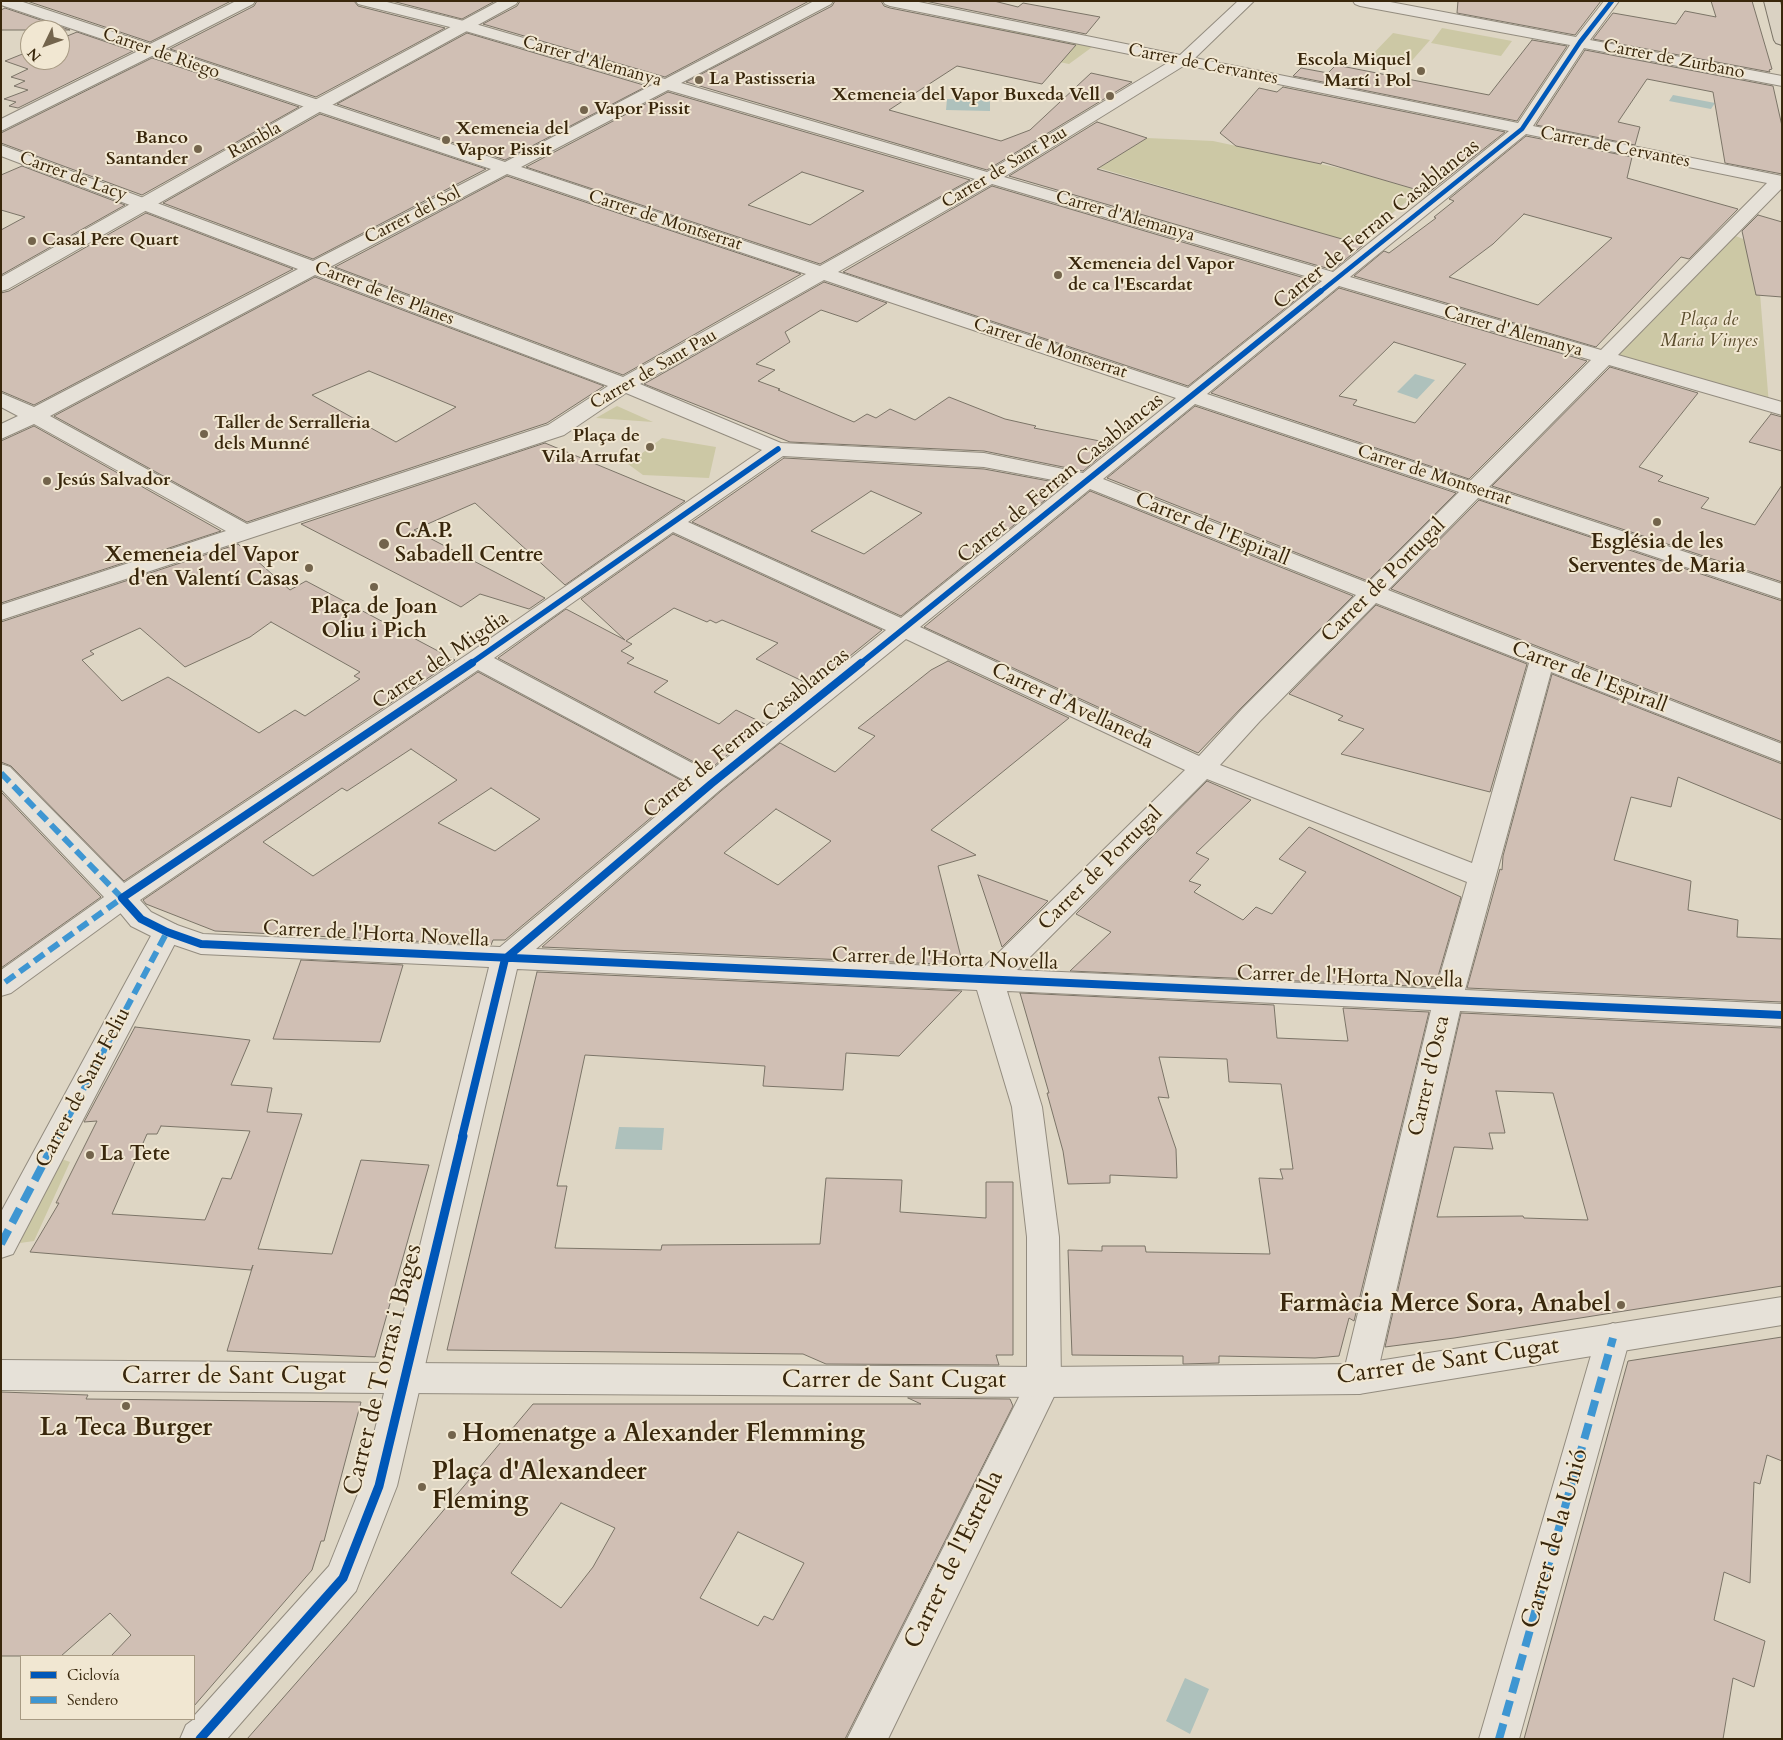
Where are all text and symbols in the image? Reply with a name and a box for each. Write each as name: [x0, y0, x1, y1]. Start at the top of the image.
north arrow: [20, 20, 70, 70]
street label: Carrer de Riego: [100, 24, 222, 84]
street label: Carrer d'Alemanya: [520, 32, 664, 92]
street label: Carrer de Zurbano: [1602, 36, 1746, 84]
street label: Carrer de Cervantes: [1126, 40, 1280, 90]
text: N: [23, 44, 45, 66]
place label: Escola Miquel Martí i Pol: [1296, 50, 1411, 92]
marker: Escola Miquel Martí i Pol: [1415, 65, 1427, 77]
place label: La Pastisseria: [709, 69, 816, 91]
marker: La Pastisseria: [693, 74, 705, 86]
place label: Xemeneia del Vapor Buxeda Vell: [832, 85, 1100, 107]
marker: Xemeneia del Vapor Buxeda Vell: [1104, 90, 1116, 102]
place label: Vapor Pissit: [594, 99, 690, 121]
marker: Vapor Pissit: [578, 104, 590, 116]
street label: Rambla: [225, 118, 285, 164]
place label: Xemeneia del Vapor Pissit: [456, 119, 569, 162]
street label: Carrer de Sant Pau: [938, 122, 1072, 214]
street label: Carrer de Cervantes: [1538, 123, 1692, 173]
place label: Banco Santander: [106, 128, 188, 170]
marker: Xemeneia del Vapor Pissit: [440, 134, 452, 146]
street label: Carrer de Ferran Casablancas: [1269, 134, 1485, 316]
marker: Banco Santander: [192, 143, 204, 155]
street label: Carrer de Lacy: [16, 147, 130, 207]
street label: Carrer del Sol: [361, 183, 465, 249]
street label: Carrer de Montserrat: [585, 186, 745, 256]
street label: Carrer d'Alemanya: [1053, 187, 1197, 247]
place label: Casal Pere Quart: [42, 230, 179, 252]
marker: Casal Pere Quart: [26, 235, 38, 247]
place label: Xemeneia del Vapor de ca l'Escardat: [1068, 254, 1234, 296]
street label: Carrer de les Planes: [311, 257, 457, 331]
marker: Xemeneia del Vapor de ca l'Escardat: [1052, 269, 1064, 281]
street label: Carrer d'Alemanya: [1441, 302, 1585, 362]
park label: Plaça de Maria Vinyes: [1660, 310, 1758, 352]
street label: Carrer de Montserrat: [970, 314, 1130, 384]
street label: Carrer de Sant Pau: [587, 325, 721, 415]
street label: Carrer de Ferran Casablancas: [953, 388, 1169, 570]
place label: Taller de Serralleria dels Munné: [214, 413, 371, 456]
place label: Plaça de Vila Arrufat: [542, 426, 640, 468]
marker: Taller de Serralleria dels Munné: [198, 428, 210, 440]
marker: Plaça de Vila Arrufat: [644, 441, 656, 453]
street label: Carrer de Montserrat: [1354, 441, 1514, 511]
place label: Jesús Salvador: [57, 470, 170, 492]
marker: Jesús Salvador: [41, 475, 53, 487]
street label: Carrer de l'Espirall: [1131, 488, 1293, 572]
street label: Carrer de Portugal: [1317, 514, 1451, 648]
marker: Església de les Serventes de Maria: [1651, 516, 1663, 528]
place label: C.A.P. Sabadell Centre: [395, 519, 543, 569]
place label: Església de les Serventes de Maria: [1568, 530, 1746, 580]
marker: C.A.P. Sabadell Centre: [377, 537, 391, 551]
place label: Xemeneia del Vapor d'en Valentí Casas: [105, 543, 299, 593]
marker: Xemeneia del Vapor d'en Valentí Casas: [303, 562, 315, 574]
marker: Plaça de Joan Oliu i Pich: [368, 581, 380, 593]
place label: Plaça de Joan Oliu i Pich: [311, 595, 437, 645]
street label: Carrer del Migdia: [368, 606, 514, 716]
street label: Carrer de l'Espirall: [1508, 637, 1670, 719]
street label: Carrer de Ferran Casablancas: [639, 643, 855, 825]
street label: Carrer d'Avellaneda: [987, 658, 1157, 756]
street label: Carrer de Portugal: [1034, 802, 1168, 936]
street label: Carrer de l'Horta Novella: [262, 916, 490, 954]
street label: Carrer de l'Horta Novella: [831, 943, 1059, 977]
street label: Carrer de l'Horta Novella: [1236, 961, 1464, 995]
street label: Carrer de Sant Feliu: [31, 1004, 137, 1172]
street label: Carrer d'Osca: [1404, 1013, 1456, 1139]
place label: La Tete: [100, 1142, 170, 1168]
marker: La Tete: [84, 1149, 96, 1161]
street label: Carrer de Torras i Bages: [338, 1241, 430, 1499]
place label: Farmàcia Merce Sora, Anabel: [1279, 1290, 1611, 1320]
marker: Farmàcia Merce Sora, Anabel: [1615, 1299, 1627, 1311]
street label: Carrer de Sant Cugat: [1335, 1332, 1561, 1392]
street label: Carrer de Sant Cugat: [122, 1362, 346, 1392]
street label: Carrer de Sant Cugat: [782, 1366, 1006, 1396]
marker: La Teca Burger: [120, 1400, 132, 1412]
place label: La Teca Burger: [40, 1414, 212, 1444]
place label: Homenatge a Alexander Flemming: [462, 1420, 865, 1450]
marker: Homenatge a Alexander Flemming: [446, 1429, 458, 1441]
street label: Carrer de la Unió: [1516, 1446, 1596, 1632]
place label: Plaça d'Alexandeer Fleming: [432, 1458, 647, 1517]
street label: Carrer de l'Estrella: [899, 1466, 1011, 1654]
marker: Plaça d'Alexandeer Fleming: [416, 1481, 428, 1493]
legend: [20, 1655, 195, 1720]
text: Ciclovía: [67, 1665, 120, 1685]
text: Sendero: [67, 1690, 118, 1710]

